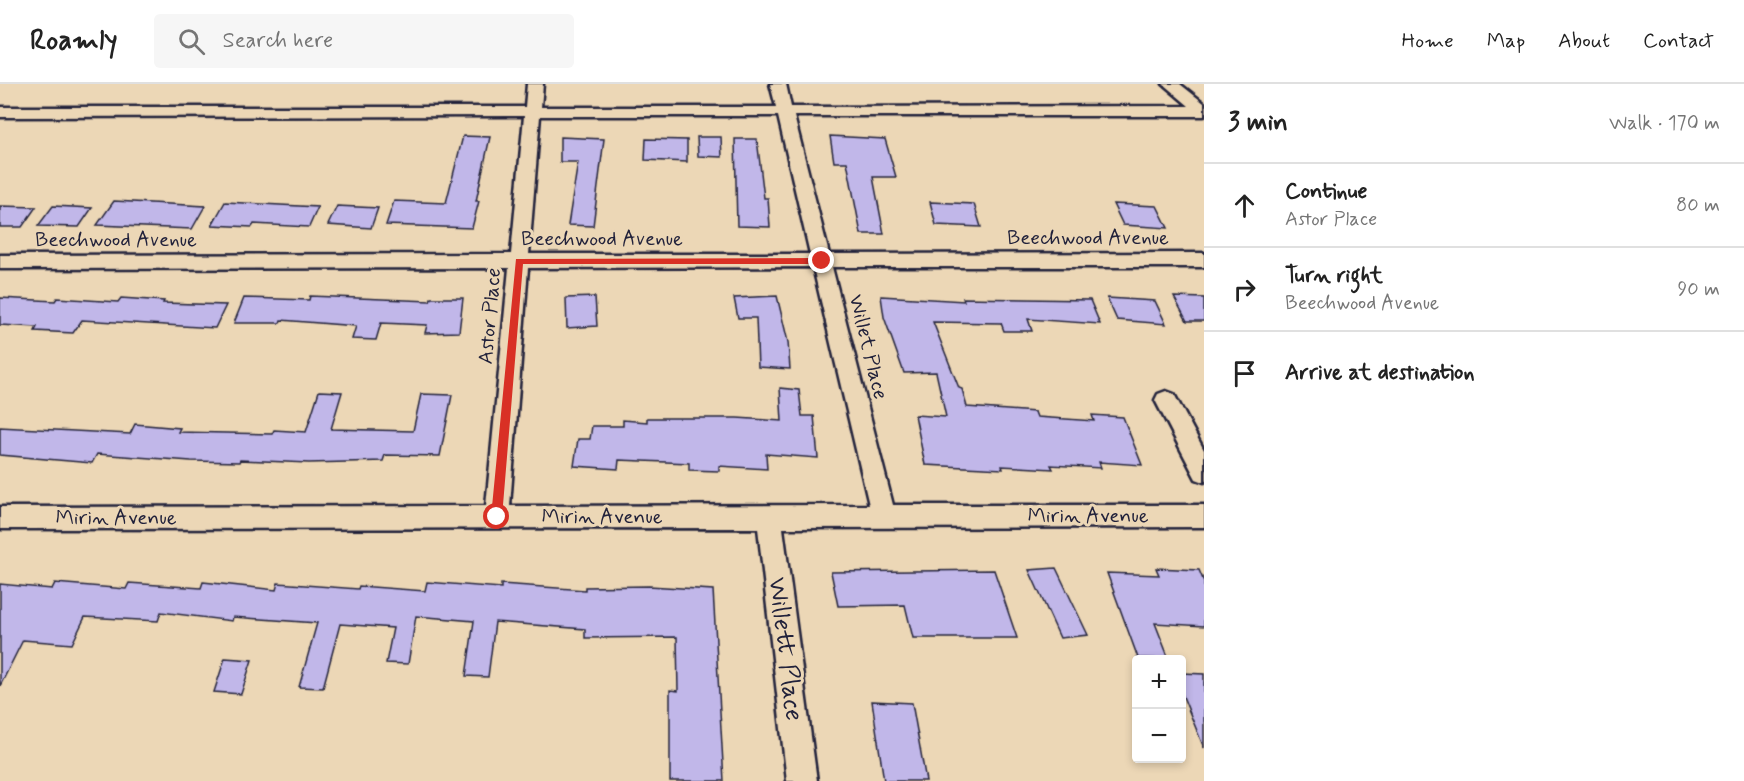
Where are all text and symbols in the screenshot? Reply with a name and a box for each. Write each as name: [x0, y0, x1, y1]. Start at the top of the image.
search box: [154, 14, 574, 68]
text: Roamly: [30, 23, 118, 60]
icon: search: [175, 25, 208, 58]
text: Search here: [223, 27, 333, 55]
text: Home: [1402, 27, 1454, 55]
text: Map: [1487, 27, 1525, 55]
text: About: [1558, 27, 1610, 55]
text: Contact: [1643, 27, 1714, 55]
text: 3 min: [1228, 106, 1288, 140]
text: Walk · 170 m: [1609, 110, 1720, 137]
text: Continue: [1285, 178, 1367, 206]
icon: ahead: [1228, 189, 1261, 222]
text: 80 m: [1676, 192, 1720, 219]
text: Astor Place: [1285, 206, 1377, 233]
street label: Beechwood Avenue: [1007, 224, 1169, 252]
street label: Beechwood Avenue: [521, 225, 683, 253]
street label: Beechwood Avenue: [35, 226, 197, 254]
route end: [808, 247, 834, 273]
text: Turn right: [1285, 262, 1383, 290]
street label: Astor Place: [472, 267, 508, 365]
icon: right: [1228, 273, 1261, 306]
text: 90 m: [1677, 276, 1720, 303]
text: Beechwood Avenue: [1285, 290, 1439, 317]
street label: Willet Place: [841, 292, 895, 402]
icon: arrive: [1228, 357, 1261, 390]
text: Arrive at destination: [1285, 359, 1475, 387]
street label: Mirin Avenue: [1027, 502, 1149, 530]
route start: [483, 503, 509, 529]
street label: Mirin Avenue: [541, 503, 663, 531]
street label: Mirin Avenue: [55, 504, 177, 532]
street label: Willett Place: [759, 575, 811, 723]
map controls: [1132, 655, 1186, 763]
button: +: [1132, 655, 1186, 709]
button: −: [1132, 709, 1186, 763]

